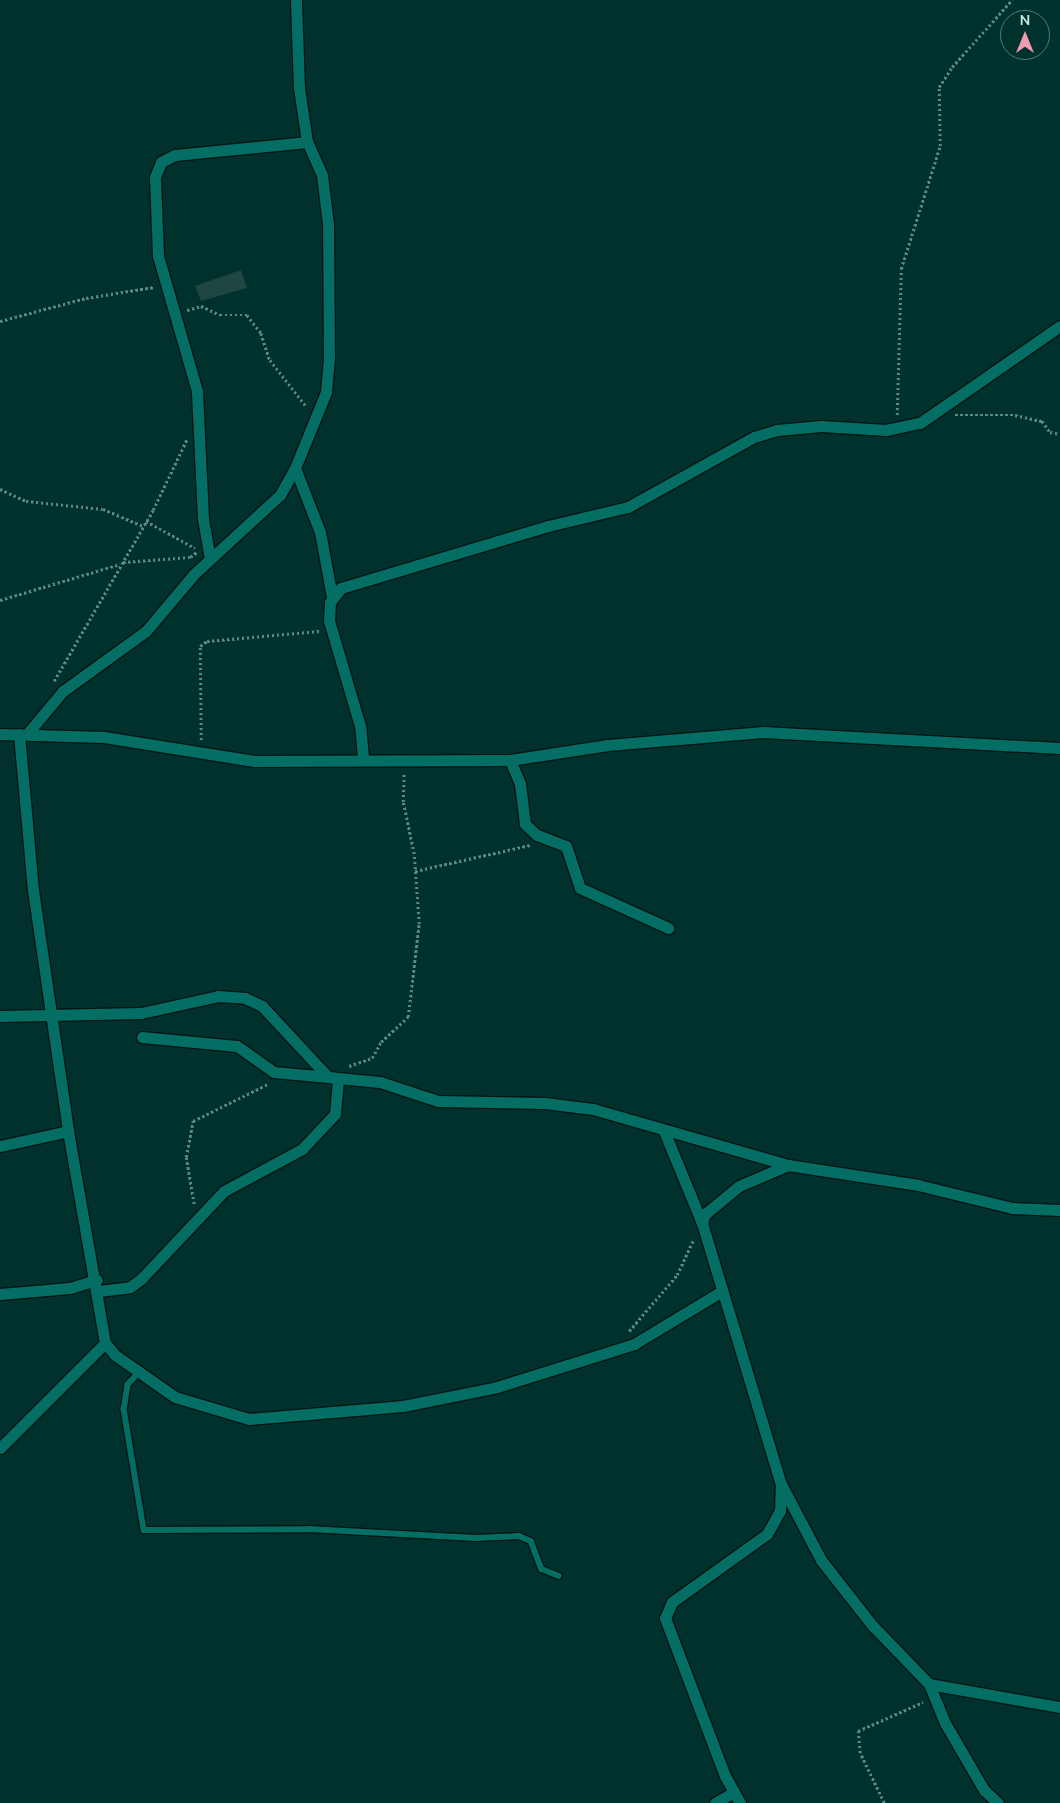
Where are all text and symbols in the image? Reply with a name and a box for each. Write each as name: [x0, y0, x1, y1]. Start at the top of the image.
north arrow: [1000, 10, 1050, 60]
text: N: [1020, 11, 1030, 30]

